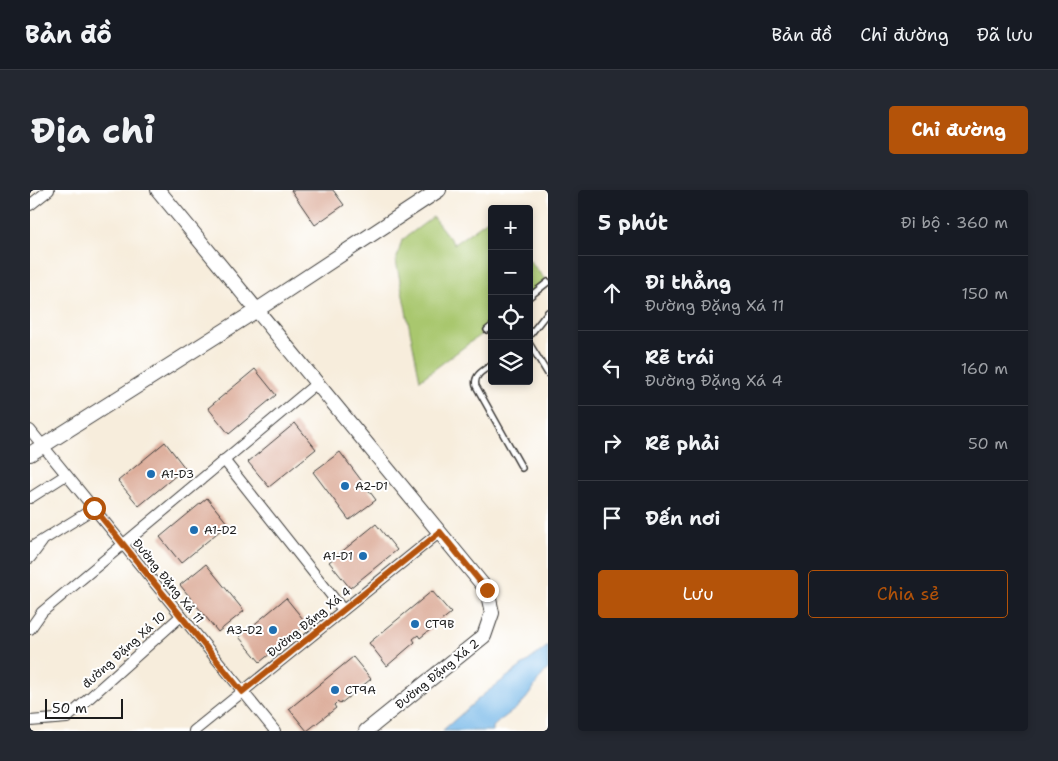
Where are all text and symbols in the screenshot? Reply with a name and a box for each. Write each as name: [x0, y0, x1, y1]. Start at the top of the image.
text: Bản đồ: [25, 19, 112, 51]
text: Bản đồ: [771, 23, 832, 47]
text: Chỉ đường: [860, 23, 949, 47]
text: Đã lưu: [977, 23, 1033, 47]
button: Chỉ đường: [889, 106, 1028, 154]
text: Địa chỉ: [30, 107, 154, 154]
map controls: [488, 205, 533, 385]
button: +: [488, 205, 533, 250]
text: 5 phút: [598, 209, 668, 237]
text: Đi bộ · 360 m: [901, 212, 1008, 233]
button: −: [488, 250, 533, 295]
text: Đi thẳng: [645, 270, 731, 295]
icon: ahead: [598, 279, 626, 307]
text: 150 m: [961, 283, 1008, 304]
button: locate: [488, 295, 533, 340]
text: Đường Đặng Xá 11: [645, 295, 784, 316]
button: layers: [488, 340, 533, 385]
text: Rẽ trái: [645, 345, 714, 370]
icon: left: [598, 354, 626, 382]
text: 160 m: [961, 358, 1008, 379]
text: Đường Đặng Xá 4: [645, 370, 783, 391]
icon: right: [598, 429, 626, 457]
text: Rẽ phải: [645, 431, 720, 456]
text: 50 m: [968, 433, 1008, 454]
place label: A1-D3: [161, 466, 194, 482]
marker: A1-D3: [145, 468, 157, 480]
place label: A2-D1: [355, 478, 388, 494]
marker: A2-D1: [339, 480, 351, 492]
route start: [83, 497, 106, 520]
icon: arrive: [598, 504, 626, 532]
text: Đến nơi: [645, 506, 720, 531]
place label: A1-D2: [204, 522, 237, 538]
marker: A1-D2: [188, 524, 200, 536]
street label: Đường Đặng Xá 11: [129, 535, 207, 627]
place label: A1-D1: [323, 548, 353, 564]
marker: A1-D1: [357, 550, 369, 562]
button: Lưu: [598, 570, 798, 618]
button: Chia sẻ: [808, 570, 1008, 618]
route end: [476, 579, 499, 602]
street label: Đường Đặng Xá 4: [264, 583, 354, 661]
street label: đường Đặng Xá 10: [79, 608, 169, 692]
place label: CT9B: [425, 616, 454, 632]
marker: CT9B: [409, 618, 421, 630]
place label: A3-D2: [226, 622, 263, 638]
marker: A3-D2: [267, 624, 279, 636]
street label: Đường Đặng Xá 2: [392, 635, 482, 713]
place label: CT9A: [345, 682, 376, 698]
marker: CT9A: [329, 684, 341, 696]
scale bar: [45, 696, 122, 719]
text: 50 m: [52, 699, 87, 717]

